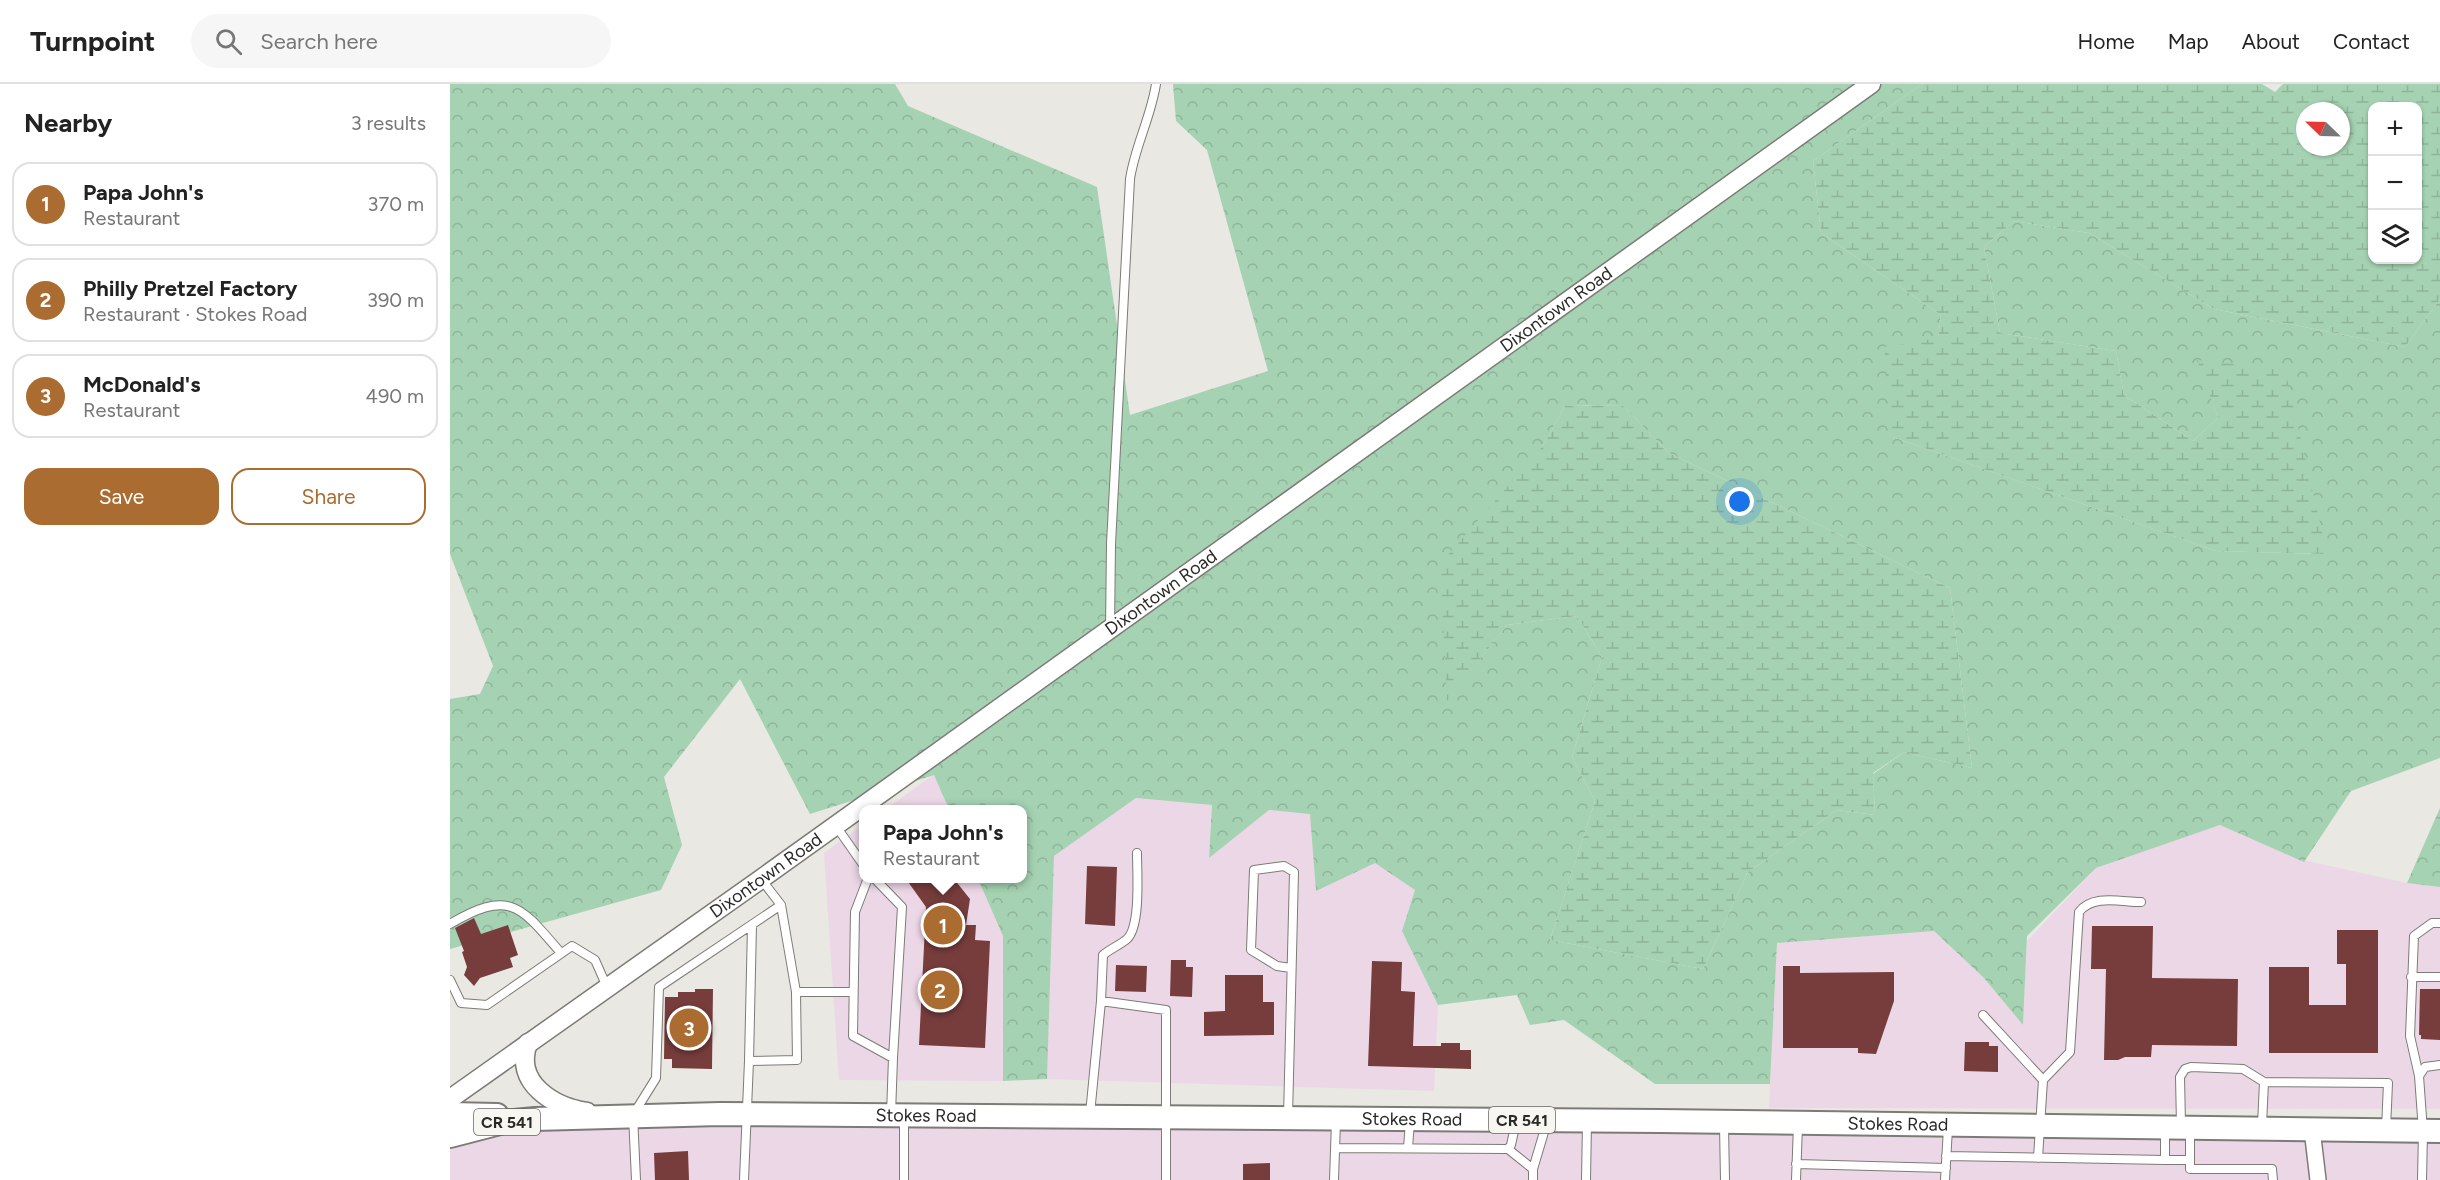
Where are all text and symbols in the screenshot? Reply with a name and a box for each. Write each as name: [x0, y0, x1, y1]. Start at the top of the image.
search box: [191, 14, 611, 68]
text: Turnpoint: [30, 24, 155, 58]
icon: search: [212, 25, 245, 58]
text: Search here: [260, 28, 378, 55]
text: Home: [2078, 29, 2135, 54]
text: Map: [2168, 29, 2209, 54]
text: About: [2242, 29, 2300, 54]
text: Contact: [2333, 29, 2410, 54]
north arrow: [2296, 102, 2350, 156]
map controls: [2368, 102, 2422, 264]
button: +: [2368, 102, 2422, 156]
text: Nearby: [24, 107, 112, 139]
text: 3 results: [351, 111, 426, 135]
button: −: [2368, 156, 2422, 210]
text: Papa John's: [83, 179, 204, 206]
text: 1: [41, 192, 50, 216]
text: 370 m: [368, 192, 424, 216]
text: Restaurant: [83, 206, 180, 230]
button: layers: [2368, 210, 2422, 264]
street label: Dixontown Road: [1496, 262, 1616, 357]
text: Philly Pretzel Factory: [83, 275, 297, 302]
text: 2: [40, 288, 51, 312]
text: 390 m: [367, 288, 424, 312]
text: Restaurant · Stokes Road: [83, 302, 307, 326]
text: McDonald's: [83, 371, 200, 398]
text: 3: [40, 384, 51, 408]
text: 490 m: [365, 384, 424, 408]
text: Restaurant: [83, 398, 180, 422]
button: Save: [24, 468, 219, 525]
button: Share: [231, 468, 426, 525]
your location: [1725, 487, 1754, 516]
street label: Dixontown Road: [1101, 545, 1221, 640]
popup: [859, 805, 1027, 883]
text: Papa John's: [883, 819, 1003, 846]
street label: Dixontown Road: [705, 828, 826, 923]
text: Restaurant: [883, 846, 980, 870]
pin: 1: [924, 902, 962, 948]
pin: 2: [920, 968, 960, 1012]
pin: 3: [670, 1006, 708, 1050]
street label: Stokes Road: [875, 1104, 977, 1127]
road number: CR 541: [1489, 1107, 1555, 1133]
street label: Stokes Road: [1361, 1108, 1463, 1131]
road number: CR 541: [474, 1109, 540, 1135]
street label: Stokes Road: [1847, 1112, 1949, 1136]

